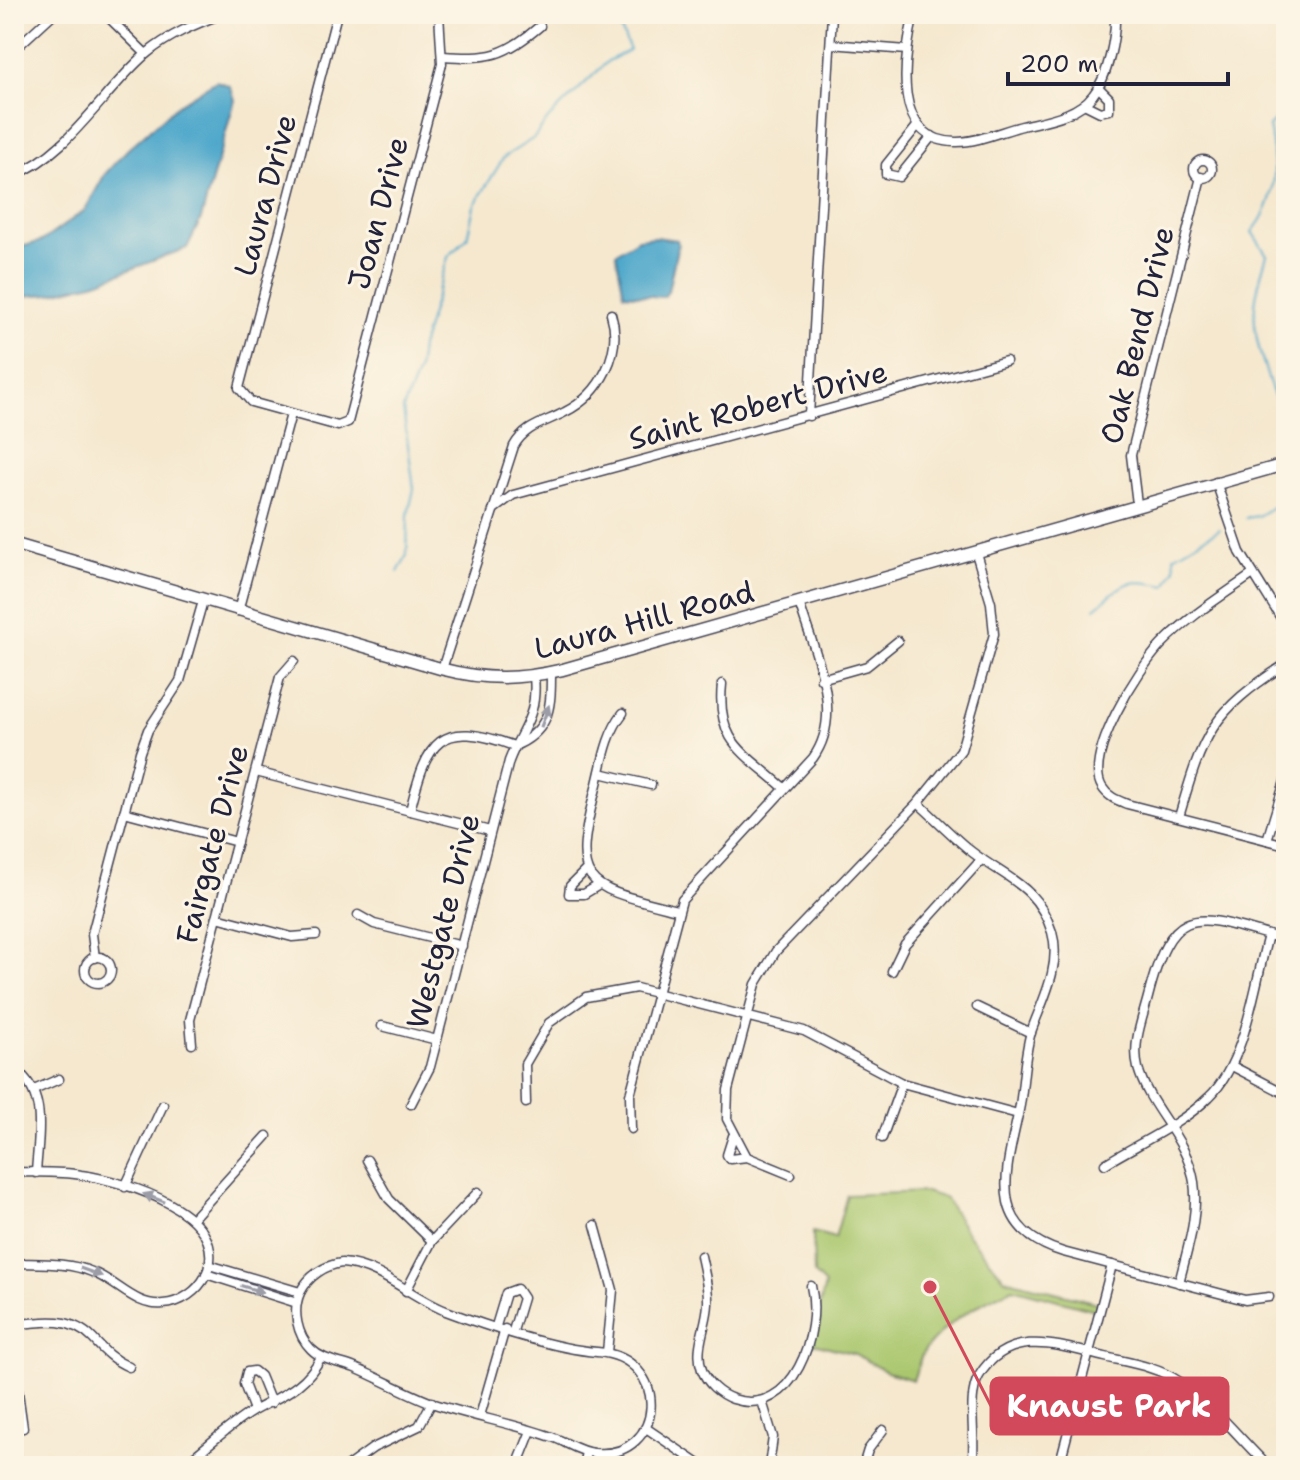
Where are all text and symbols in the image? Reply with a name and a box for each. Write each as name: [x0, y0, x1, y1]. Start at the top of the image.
scale bar: [1008, 36, 1228, 86]
text: 200 m: [1020, 48, 1098, 80]
street label: Laura Drive: [224, 109, 306, 281]
street label: Joan Drive: [338, 132, 418, 294]
street label: Oak Bend Drive: [1090, 222, 1184, 448]
street label: Saint Robert Drive: [624, 351, 892, 459]
street label: Laura Hill Road: [530, 571, 758, 669]
one-way arrow: [539, 704, 551, 728]
street label: Fairgate Drive: [166, 740, 258, 948]
street label: Westgate Drive: [396, 809, 490, 1033]
one-way arrow: [142, 1192, 166, 1205]
one-way arrow: [79, 1266, 103, 1279]
one-way arrow: [240, 1283, 264, 1295]
callout: Knaust Park: [991, 1378, 1228, 1434]
text: Knaust Park: [1006, 1384, 1212, 1427]

